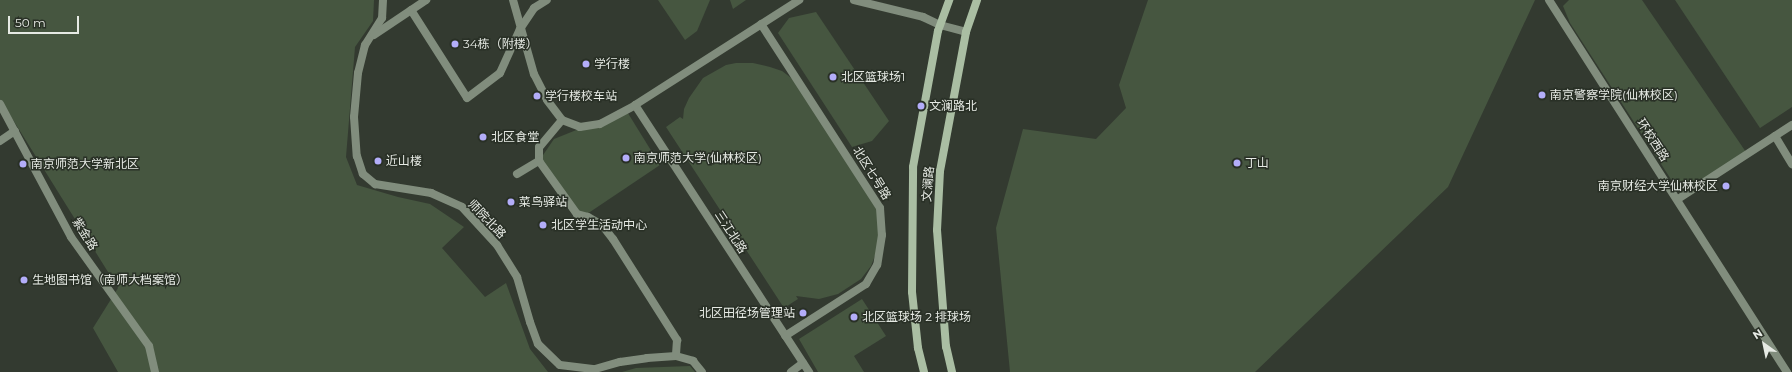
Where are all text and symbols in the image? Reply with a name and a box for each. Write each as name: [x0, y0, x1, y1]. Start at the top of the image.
scale bar: [10, 8, 81, 34]
text: 50 m: [15, 15, 46, 30]
place label: 34栋（附楼）: [463, 37, 538, 51]
marker: 34栋（附楼）: [450, 39, 460, 49]
place label: 学行楼: [594, 57, 630, 71]
marker: 学行楼: [581, 59, 591, 69]
place label: 北区篮球场1: [841, 70, 905, 84]
marker: 北区篮球场1: [828, 72, 838, 82]
place label: 南京警察学院(仙林校区): [1550, 88, 1678, 102]
place label: 学行楼校车站: [545, 89, 617, 103]
marker: 南京警察学院(仙林校区): [1537, 90, 1547, 100]
marker: 学行楼校车站: [532, 91, 542, 101]
place label: 文澜路北: [929, 99, 977, 113]
marker: 文澜路北: [916, 101, 926, 111]
street label: 环校西路: [1634, 116, 1672, 164]
place label: 北区食堂: [491, 130, 539, 144]
marker: 北区食堂: [478, 132, 488, 142]
street label: 北区七号路: [850, 144, 894, 202]
place label: 南京师范大学(仙林校区): [634, 151, 762, 165]
marker: 南京师范大学(仙林校区): [621, 153, 631, 163]
place label: 近山楼: [386, 154, 422, 168]
marker: 近山楼: [373, 156, 383, 166]
place label: 丁山: [1245, 156, 1269, 170]
place label: 南京师范大学新北区: [31, 157, 139, 171]
marker: 丁山: [1232, 158, 1242, 168]
marker: 南京师范大学新北区: [18, 159, 28, 169]
street label: 文澜路: [919, 165, 937, 203]
place label: 南京财经大学仙林校区: [1598, 179, 1718, 193]
marker: 南京财经大学仙林校区: [1721, 181, 1731, 191]
place label: 菜鸟驿站: [519, 195, 567, 209]
street label: 师院北路: [465, 197, 509, 241]
marker: 菜鸟驿站: [506, 197, 516, 207]
street label: 三江北路: [712, 208, 750, 256]
street label: 紫金路: [69, 215, 101, 253]
place label: 北区学生活动中心: [551, 218, 647, 232]
marker: 北区学生活动中心: [538, 220, 548, 230]
place label: 生地图书馆（南师大档案馆）: [32, 273, 188, 287]
marker: 生地图书馆（南师大档案馆）: [19, 275, 29, 285]
place label: 北区田径场管理站: [699, 306, 795, 320]
marker: 北区田径场管理站: [798, 308, 808, 318]
place label: 北区篮球场 2 排球场: [862, 310, 971, 324]
marker: 北区篮球场 2 排球场: [849, 312, 859, 322]
north arrow: [1744, 324, 1784, 364]
text: N: [1750, 326, 1765, 342]

